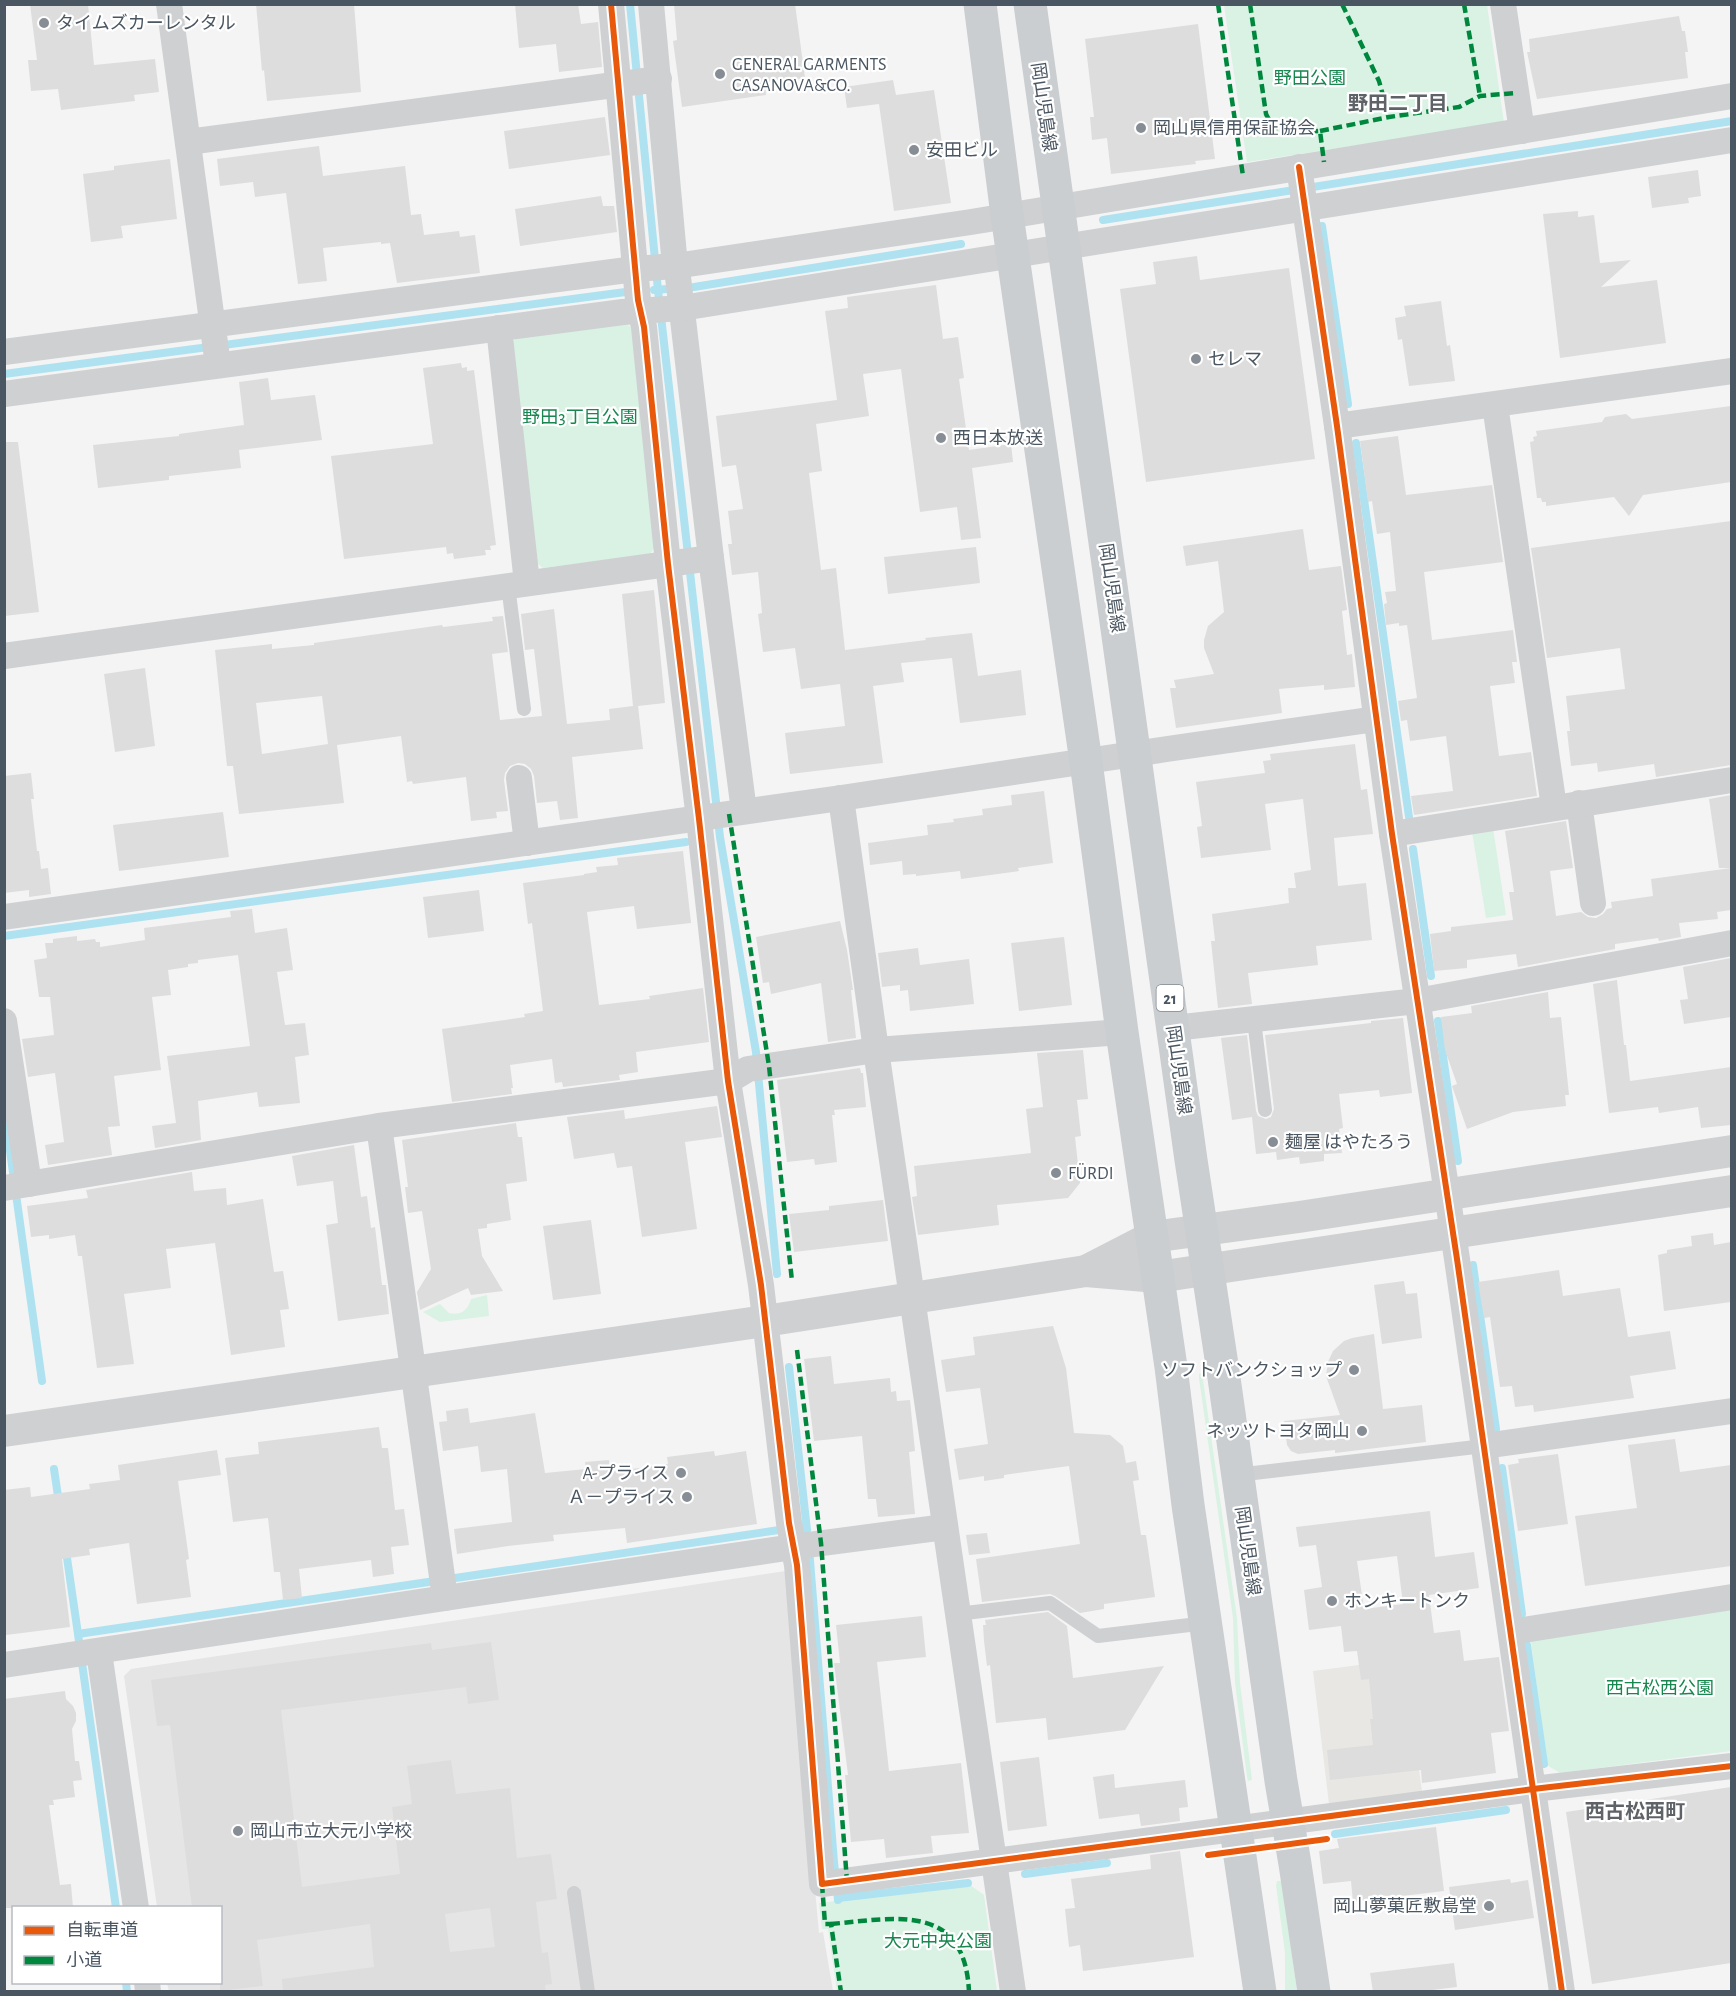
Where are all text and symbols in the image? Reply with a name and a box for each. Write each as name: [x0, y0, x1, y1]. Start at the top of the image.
place label: タイムズカーレンタル: [56, 13, 236, 33]
marker: タイムズカーレンタル: [37, 16, 51, 30]
place label: GENERAL GARMENTS CASANOVA&CO.: [732, 56, 886, 95]
street label: 岡山児島線: [1028, 61, 1060, 153]
marker: GENERAL GARMENTS CASANOVA&CO.: [713, 67, 727, 81]
park label: 野田公園: [1274, 69, 1346, 88]
district label: 野田二丁目: [1348, 93, 1448, 114]
place label: 岡山県信用保証協会: [1153, 118, 1315, 138]
marker: 岡山県信用保証協会: [1134, 121, 1148, 135]
place label: 安田ビル: [926, 141, 998, 160]
marker: 安田ビル: [907, 143, 921, 157]
place label: セレマ: [1208, 351, 1262, 369]
marker: セレマ: [1189, 352, 1203, 366]
park label: 野田3丁目公園: [522, 408, 638, 427]
place label: 西日本放送: [953, 428, 1043, 448]
marker: 西日本放送: [934, 431, 948, 445]
street label: 岡山児島線: [1096, 542, 1128, 634]
road number: 21: [1156, 985, 1184, 1011]
street label: 岡山児島線: [1163, 1024, 1195, 1116]
place label: 麺屋 はやたろう: [1285, 1133, 1413, 1152]
marker: 麺屋 はやたろう: [1266, 1135, 1280, 1149]
place label: FÜRDI: [1068, 1163, 1114, 1183]
marker: FÜRDI: [1049, 1166, 1063, 1180]
place label: ソフトバンクショップ: [1161, 1361, 1342, 1380]
marker: ソフトバンクショップ: [1347, 1363, 1361, 1377]
place label: ネッツトヨタ岡山: [1206, 1422, 1350, 1441]
marker: ネッツトヨタ岡山: [1355, 1424, 1369, 1438]
place label: A-プライス: [583, 1464, 669, 1483]
marker: A-プライス: [674, 1466, 688, 1480]
place label: Ａ－プライス: [568, 1488, 675, 1507]
marker: Ａ－プライス: [680, 1490, 694, 1504]
street label: 岡山児島線: [1232, 1505, 1264, 1597]
place label: ホンキートンク: [1344, 1592, 1470, 1611]
marker: ホンキートンク: [1325, 1594, 1339, 1608]
park label: 西古松西公園: [1606, 1679, 1714, 1698]
district label: 西古松西町: [1585, 1801, 1685, 1822]
place label: 岡山市立大元小学校: [250, 1821, 412, 1841]
marker: 岡山市立大元小学校: [231, 1824, 245, 1838]
place label: 岡山夢菓匠敷島堂: [1333, 1896, 1477, 1916]
marker: 岡山夢菓匠敷島堂: [1482, 1899, 1496, 1913]
legend: [12, 1906, 222, 1984]
text: 自転車道: [66, 1920, 138, 1940]
park label: 大元中央公園: [884, 1932, 992, 1951]
text: 小道: [66, 1950, 102, 1970]

